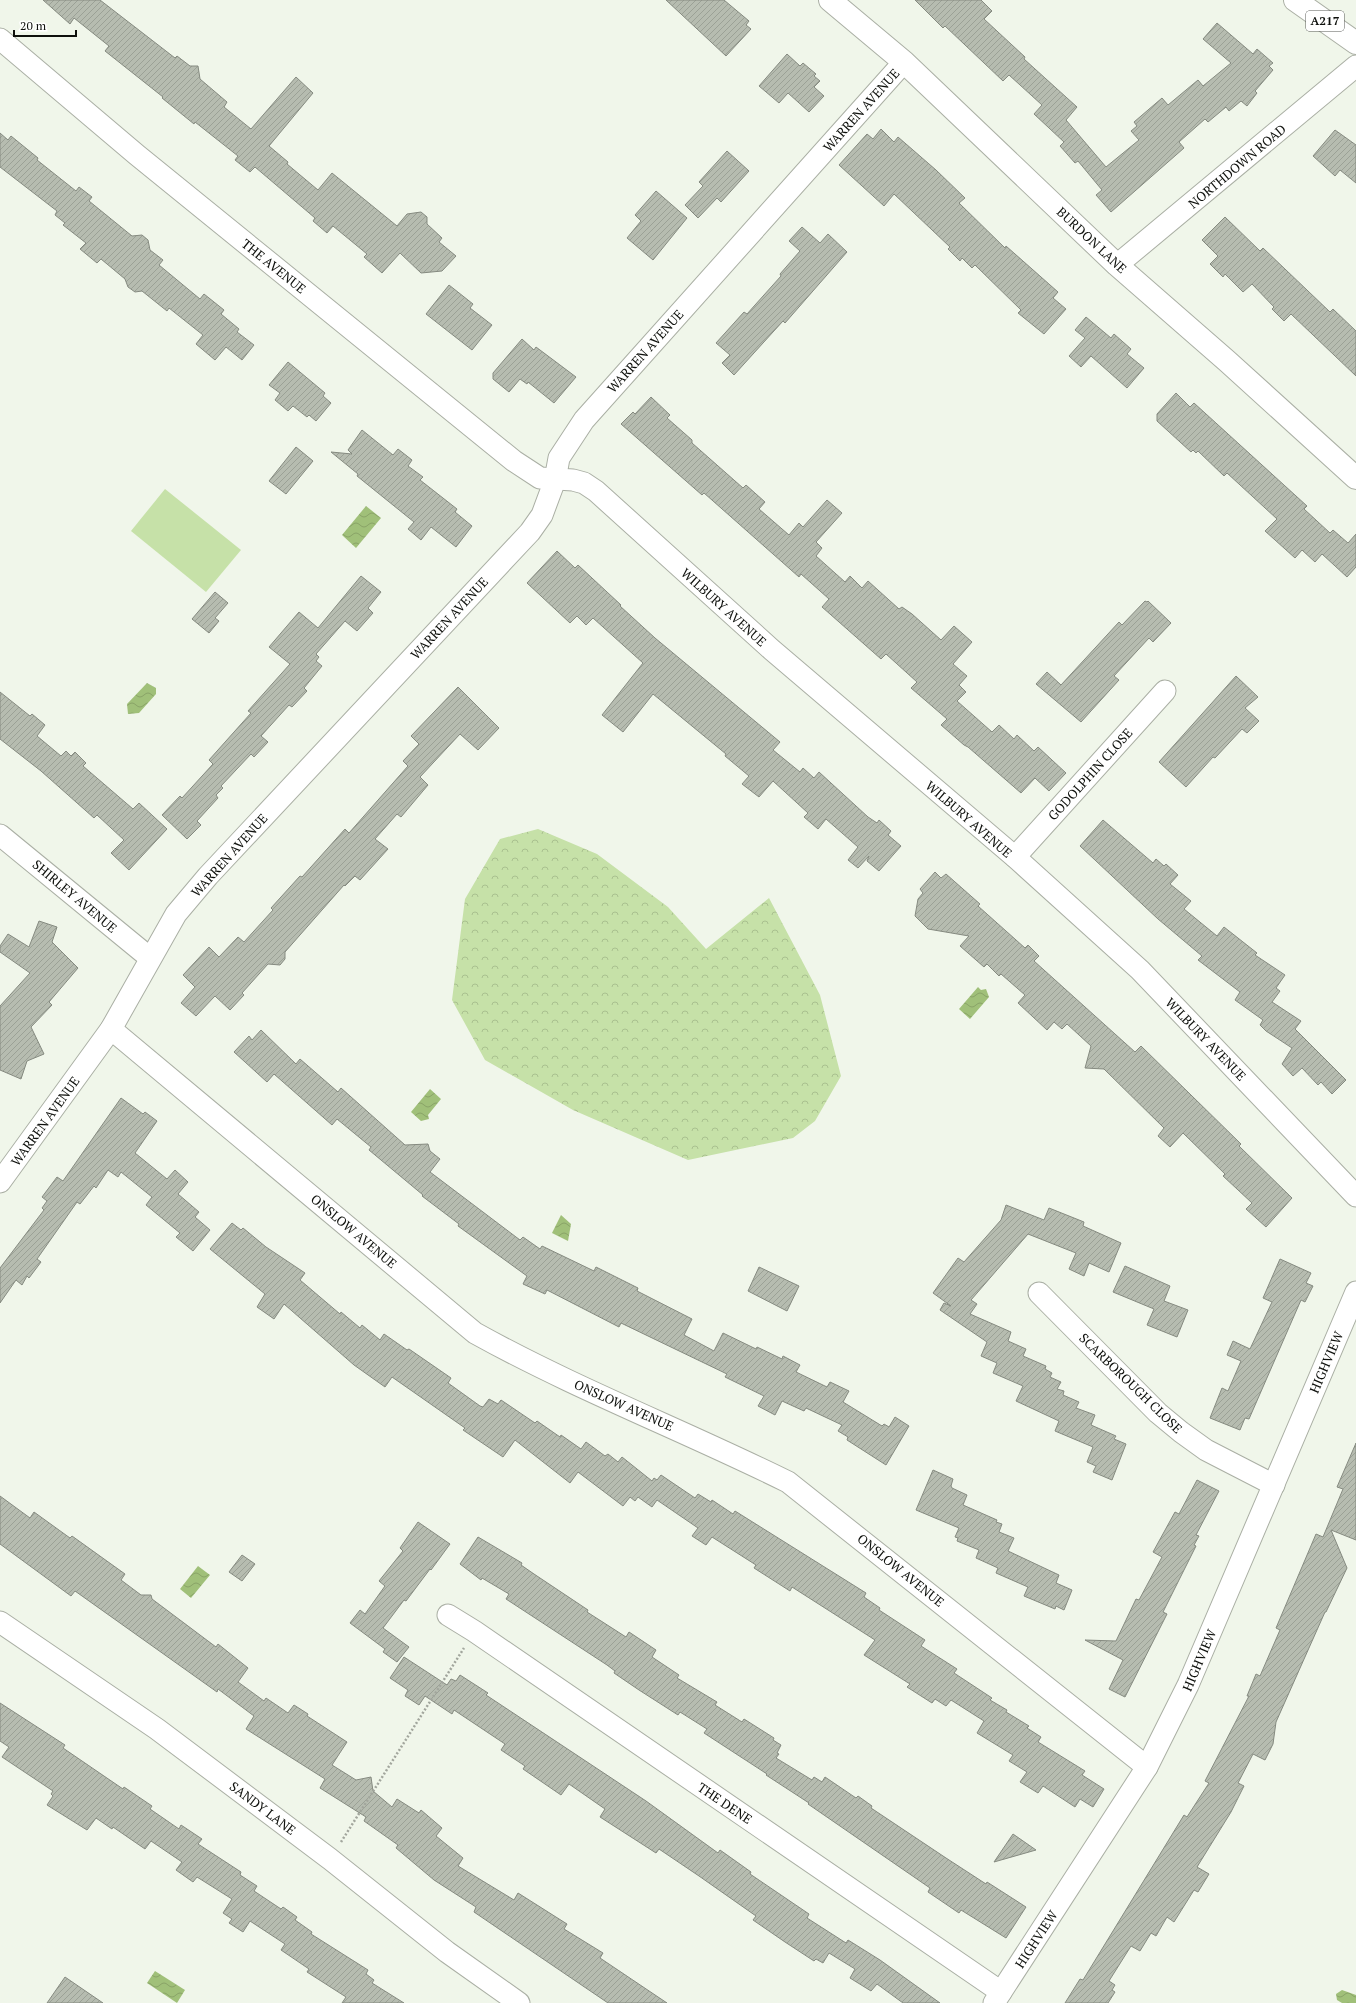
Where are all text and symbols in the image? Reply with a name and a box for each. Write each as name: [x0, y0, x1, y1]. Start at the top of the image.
road number: A217: [1306, 11, 1344, 31]
scale bar: [14, 12, 76, 38]
text: 20 m: [20, 18, 47, 33]
street label: WARREN AVENUE: [819, 65, 903, 155]
street label: NORTHDOWN ROAD: [1184, 120, 1290, 212]
street label: BURDON LANE: [1053, 203, 1131, 277]
street label: THE AVENUE: [238, 235, 310, 297]
street label: WARREN AVENUE: [603, 306, 687, 396]
street label: WILBURY AVENUE: [677, 564, 771, 650]
street label: WARREN AVENUE: [406, 573, 492, 663]
street label: GODOLPHIN CLOSE: [1044, 724, 1136, 824]
street label: WILBURY AVENUE: [922, 776, 1016, 862]
street label: WARREN AVENUE: [187, 810, 271, 900]
street label: SHIRLEY AVENUE: [29, 855, 121, 937]
street label: WILBURY AVENUE: [1162, 993, 1250, 1085]
street label: WARREN AVENUE: [7, 1073, 83, 1169]
street label: ONSLOW AVENUE: [307, 1190, 401, 1272]
street label: HIGHVIEW: [1305, 1327, 1347, 1396]
street label: SCARBOROUGH CLOSE: [1075, 1329, 1187, 1437]
street label: ONSLOW AVENUE: [571, 1375, 677, 1435]
street label: ONSLOW AVENUE: [854, 1529, 948, 1611]
street label: HIGHVIEW: [1178, 1625, 1220, 1694]
street label: SANDY LANE: [226, 1777, 300, 1839]
street label: THE DENE: [694, 1778, 756, 1828]
street label: HIGHVIEW: [1011, 1906, 1062, 1971]

